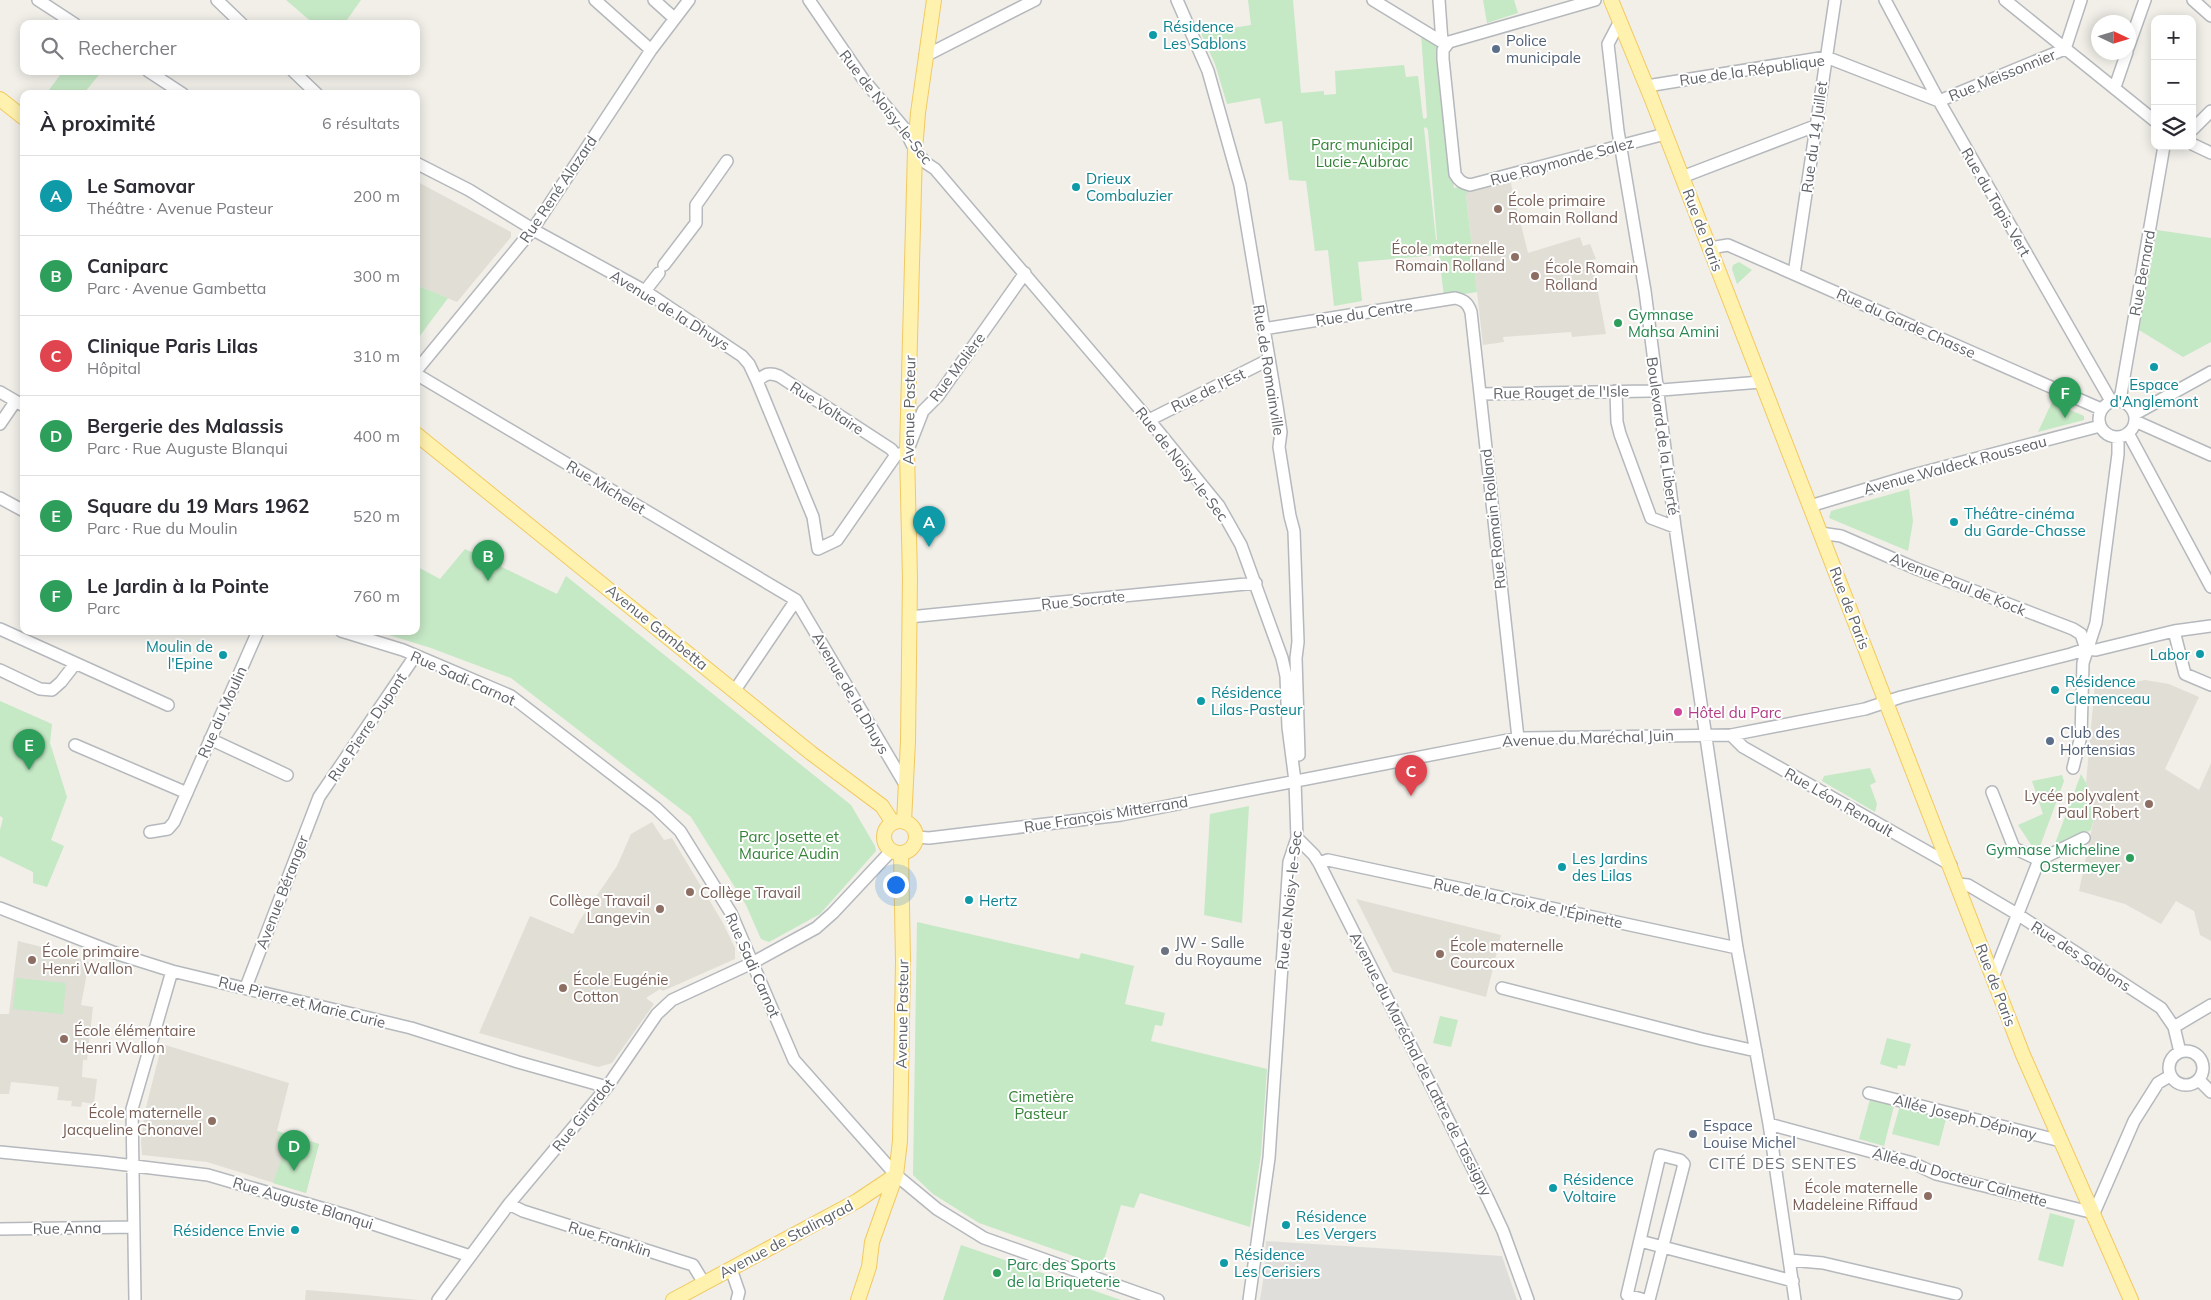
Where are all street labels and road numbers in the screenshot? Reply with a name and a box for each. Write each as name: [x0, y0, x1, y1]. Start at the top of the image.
street label: Rue Meissonnier: [1946, 45, 2059, 105]
street label: Rue de Noisy-le-Sec: [835, 46, 937, 168]
street label: Rue de la République: [1678, 50, 1826, 90]
street label: Rue du 14 Juillet: [1797, 80, 1831, 194]
street label: Rue René Alazard: [515, 132, 601, 246]
street label: Rue Raymonde Salez: [1488, 133, 1636, 189]
street label: Rue du Tapis Vert: [1957, 144, 2035, 260]
street label: Rue de Paris: [1679, 186, 1727, 274]
street label: Rue Bernard: [2125, 228, 2159, 318]
street label: Avenue de la Dhuys: [607, 265, 733, 355]
street label: Rue du Garde Chasse: [1834, 284, 1978, 362]
street label: Rue du Centre: [1314, 296, 1414, 330]
street label: Rue de Romainville: [1249, 303, 1289, 437]
street label: Rue Molière: [925, 329, 989, 405]
street label: Avenue Pasteur: [899, 355, 919, 465]
street label: Boulevard de la Liberté: [1642, 356, 1684, 516]
street label: Rue de l'Est: [1168, 364, 1248, 416]
street label: Rue Voltaire: [787, 377, 867, 439]
street label: Rue Rouget de l'Isle: [1493, 381, 1629, 403]
street label: Rue de Noisy-le-Sec: [1131, 403, 1233, 525]
street label: Avenue Waldeck Rousseau: [1861, 431, 2049, 499]
street label: Rue Romain Rolland: [1476, 448, 1510, 590]
street label: Rue Michelet: [563, 456, 649, 518]
street label: Avenue Paul de Kock: [1887, 548, 2029, 620]
street label: Rue de Paris: [1826, 564, 1874, 652]
street label: Avenue Gambetta: [602, 580, 712, 674]
street label: Rue Socrate: [1040, 586, 1126, 614]
street label: Avenue de la Dhuys: [808, 629, 894, 757]
street label: Rue Sadi Carnot: [408, 646, 518, 710]
street label: Rue du Moulin: [193, 663, 251, 761]
street label: Rue Pierre Dupont: [324, 669, 410, 785]
street label: Avenue du Maréchal Juin: [1502, 726, 1674, 750]
street label: Rue Léon Renault: [1781, 763, 1897, 841]
street label: Rue François Mitterrand: [1023, 792, 1189, 836]
street label: Rue de Noisy-le-Sec: [1272, 829, 1306, 971]
street label: Avenue Béranger: [252, 832, 313, 952]
street label: Rue de la Croix de l'Épinette: [1432, 874, 1624, 932]
street label: Rue Sadi Carnot: [721, 910, 785, 1020]
street label: Rue des Sablons: [2027, 917, 2135, 995]
street label: Avenue du Maréchal de Lattre de Tassigny: [1346, 929, 1496, 1199]
street label: Rue de Paris: [1972, 941, 2020, 1029]
street label: Avenue Pasteur: [892, 959, 912, 1069]
street label: Rue Pierre et Marie Curie: [216, 972, 388, 1032]
street label: Rue Girardot: [548, 1075, 618, 1155]
street label: Allée Joseph Dépinay: [1891, 1090, 2039, 1144]
street label: Allée du Docteur Calmette: [1870, 1143, 2050, 1211]
street label: Rue Auguste Blanqui: [230, 1173, 376, 1233]
street label: Avenue de Stalingrad: [716, 1196, 856, 1282]
street label: Rue Franklin: [566, 1217, 654, 1261]
street label: Rue Anna: [32, 1218, 102, 1238]

